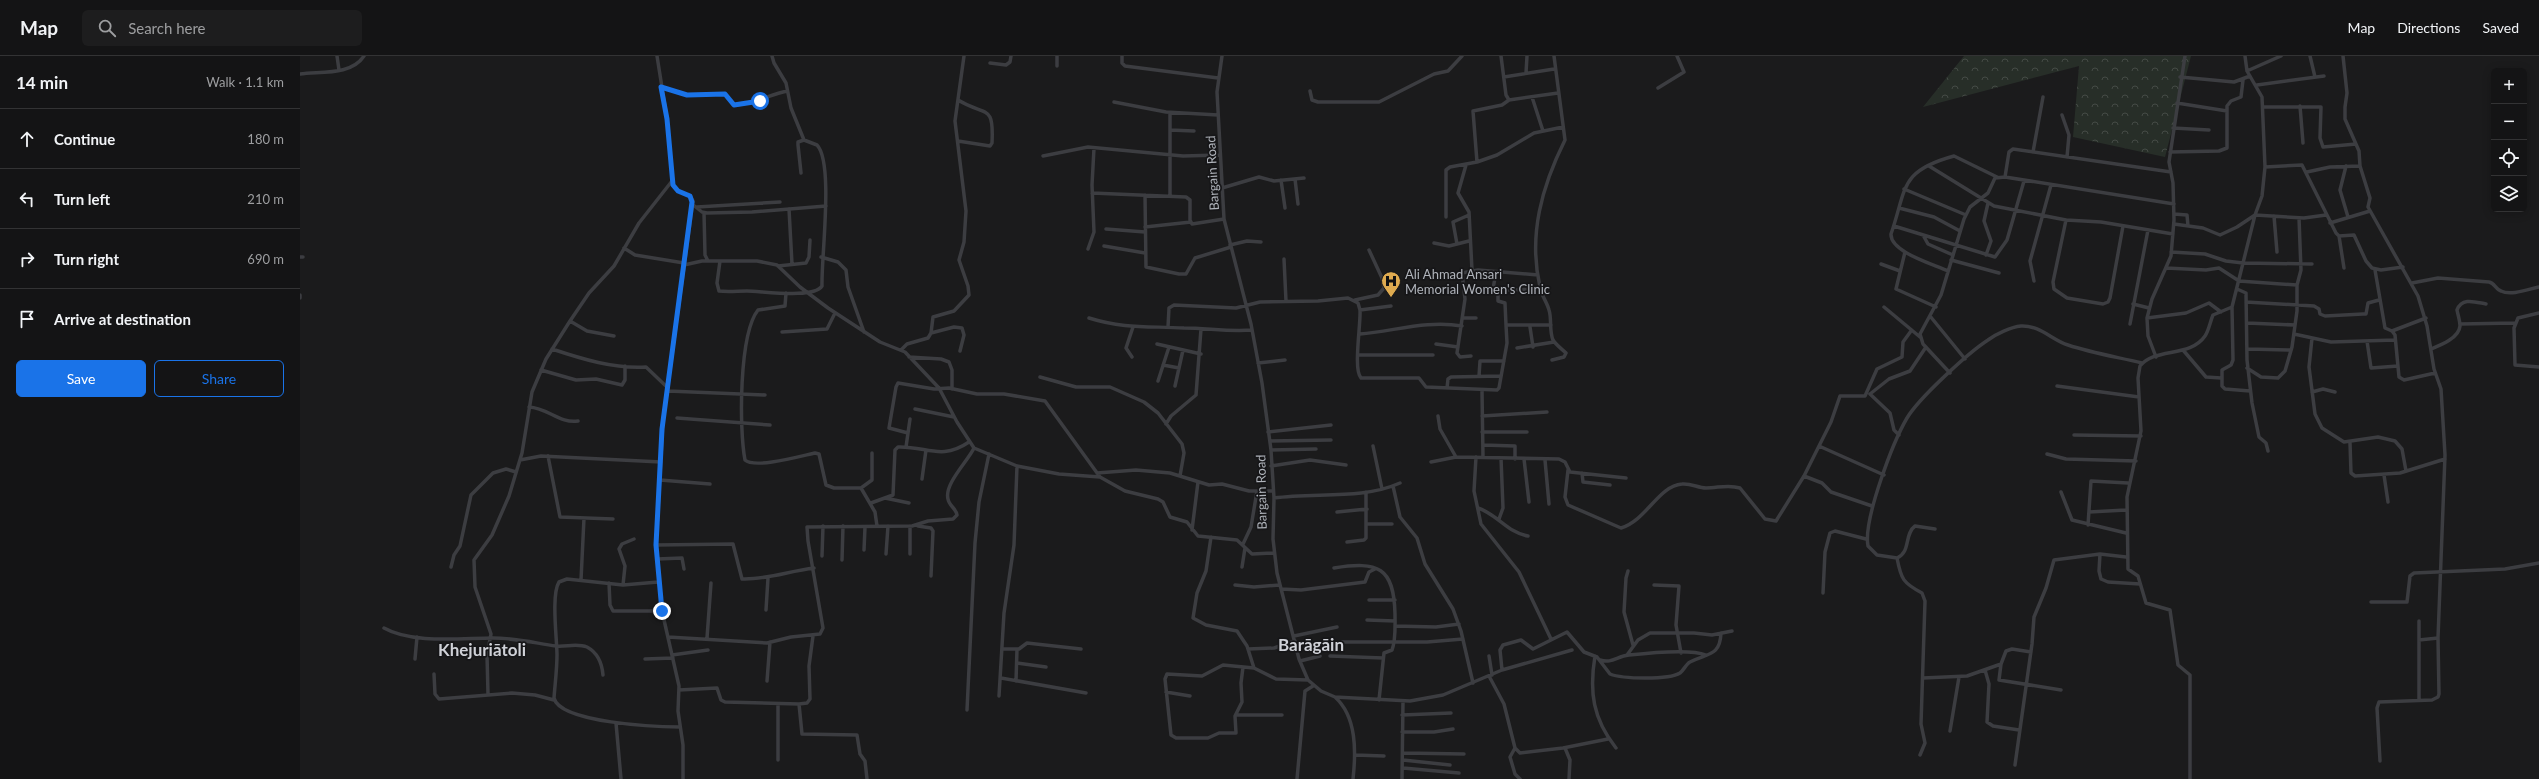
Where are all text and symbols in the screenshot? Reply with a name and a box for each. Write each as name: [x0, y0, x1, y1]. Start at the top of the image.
search box: [82, 10, 362, 46]
text: Map: [20, 16, 58, 39]
icon: search: [96, 17, 118, 39]
text: Search here: [128, 19, 206, 37]
text: Map: [2348, 19, 2375, 36]
text: Directions: [2397, 19, 2460, 36]
text: Saved: [2482, 19, 2519, 36]
map controls: [2491, 68, 2527, 212]
button: +: [2491, 68, 2527, 104]
text: 14 min: [16, 72, 68, 93]
text: Walk · 1.1 km: [206, 74, 284, 90]
route start: [751, 92, 769, 110]
button: −: [2491, 104, 2527, 140]
icon: ahead: [16, 128, 38, 150]
text: Continue: [54, 130, 115, 148]
text: 180 m: [247, 131, 284, 147]
street label: Bargain Road: [1202, 135, 1222, 211]
button: locate: [2491, 140, 2527, 176]
button: layers: [2491, 176, 2527, 212]
icon: left: [16, 188, 38, 210]
text: Turn left: [54, 190, 110, 208]
text: 210 m: [247, 191, 284, 207]
icon: right: [16, 248, 38, 270]
text: Turn right: [54, 250, 119, 268]
text: 690 m: [247, 251, 284, 267]
place label: Ali Ahmad Ansari Memorial Women's Clinic: [1405, 266, 1550, 297]
hospital icon: Ali Ahmad Ansari Memorial Women's Clinic: [1380, 270, 1402, 298]
icon: arrive: [16, 308, 38, 330]
text: Arrive at destination: [54, 310, 191, 328]
button: Save: [16, 360, 146, 397]
button: Share: [154, 360, 284, 397]
street label: Bargain Road: [1252, 454, 1270, 530]
route end: [653, 602, 671, 620]
district label: Barāgāin: [1278, 634, 1344, 655]
district label: Khejuriātoli: [438, 639, 526, 660]

